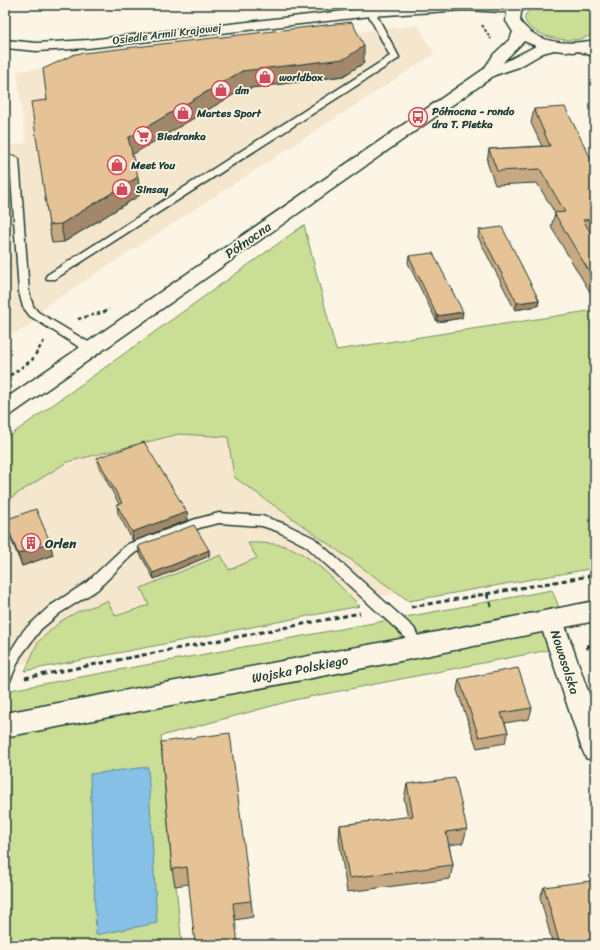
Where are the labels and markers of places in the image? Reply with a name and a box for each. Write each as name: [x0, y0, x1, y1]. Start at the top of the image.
shop icon: worldbox: [254, 66, 276, 88]
place label: worldbox: [279, 68, 323, 87]
shop icon: dm: [210, 79, 232, 101]
place label: dm: [235, 81, 250, 100]
shop icon: Martes Sport: [172, 102, 194, 124]
place label: Północna - rondo dra T. Pietka: [432, 102, 515, 134]
place label: Martes Sport: [196, 104, 263, 123]
bus stop icon: Północna - rondo dra T. Pietka: [407, 106, 429, 128]
supermarket icon: Biedronka: [132, 125, 154, 147]
place label: Biedronka: [157, 127, 206, 146]
shop icon: Meet You: [106, 154, 128, 176]
place label: Meet You: [130, 156, 176, 175]
shop icon: Sinsay: [111, 178, 133, 200]
place label: Sinsay: [135, 180, 168, 199]
building icon: Orlen: [20, 532, 42, 554]
place label: Orlen: [44, 532, 77, 555]

